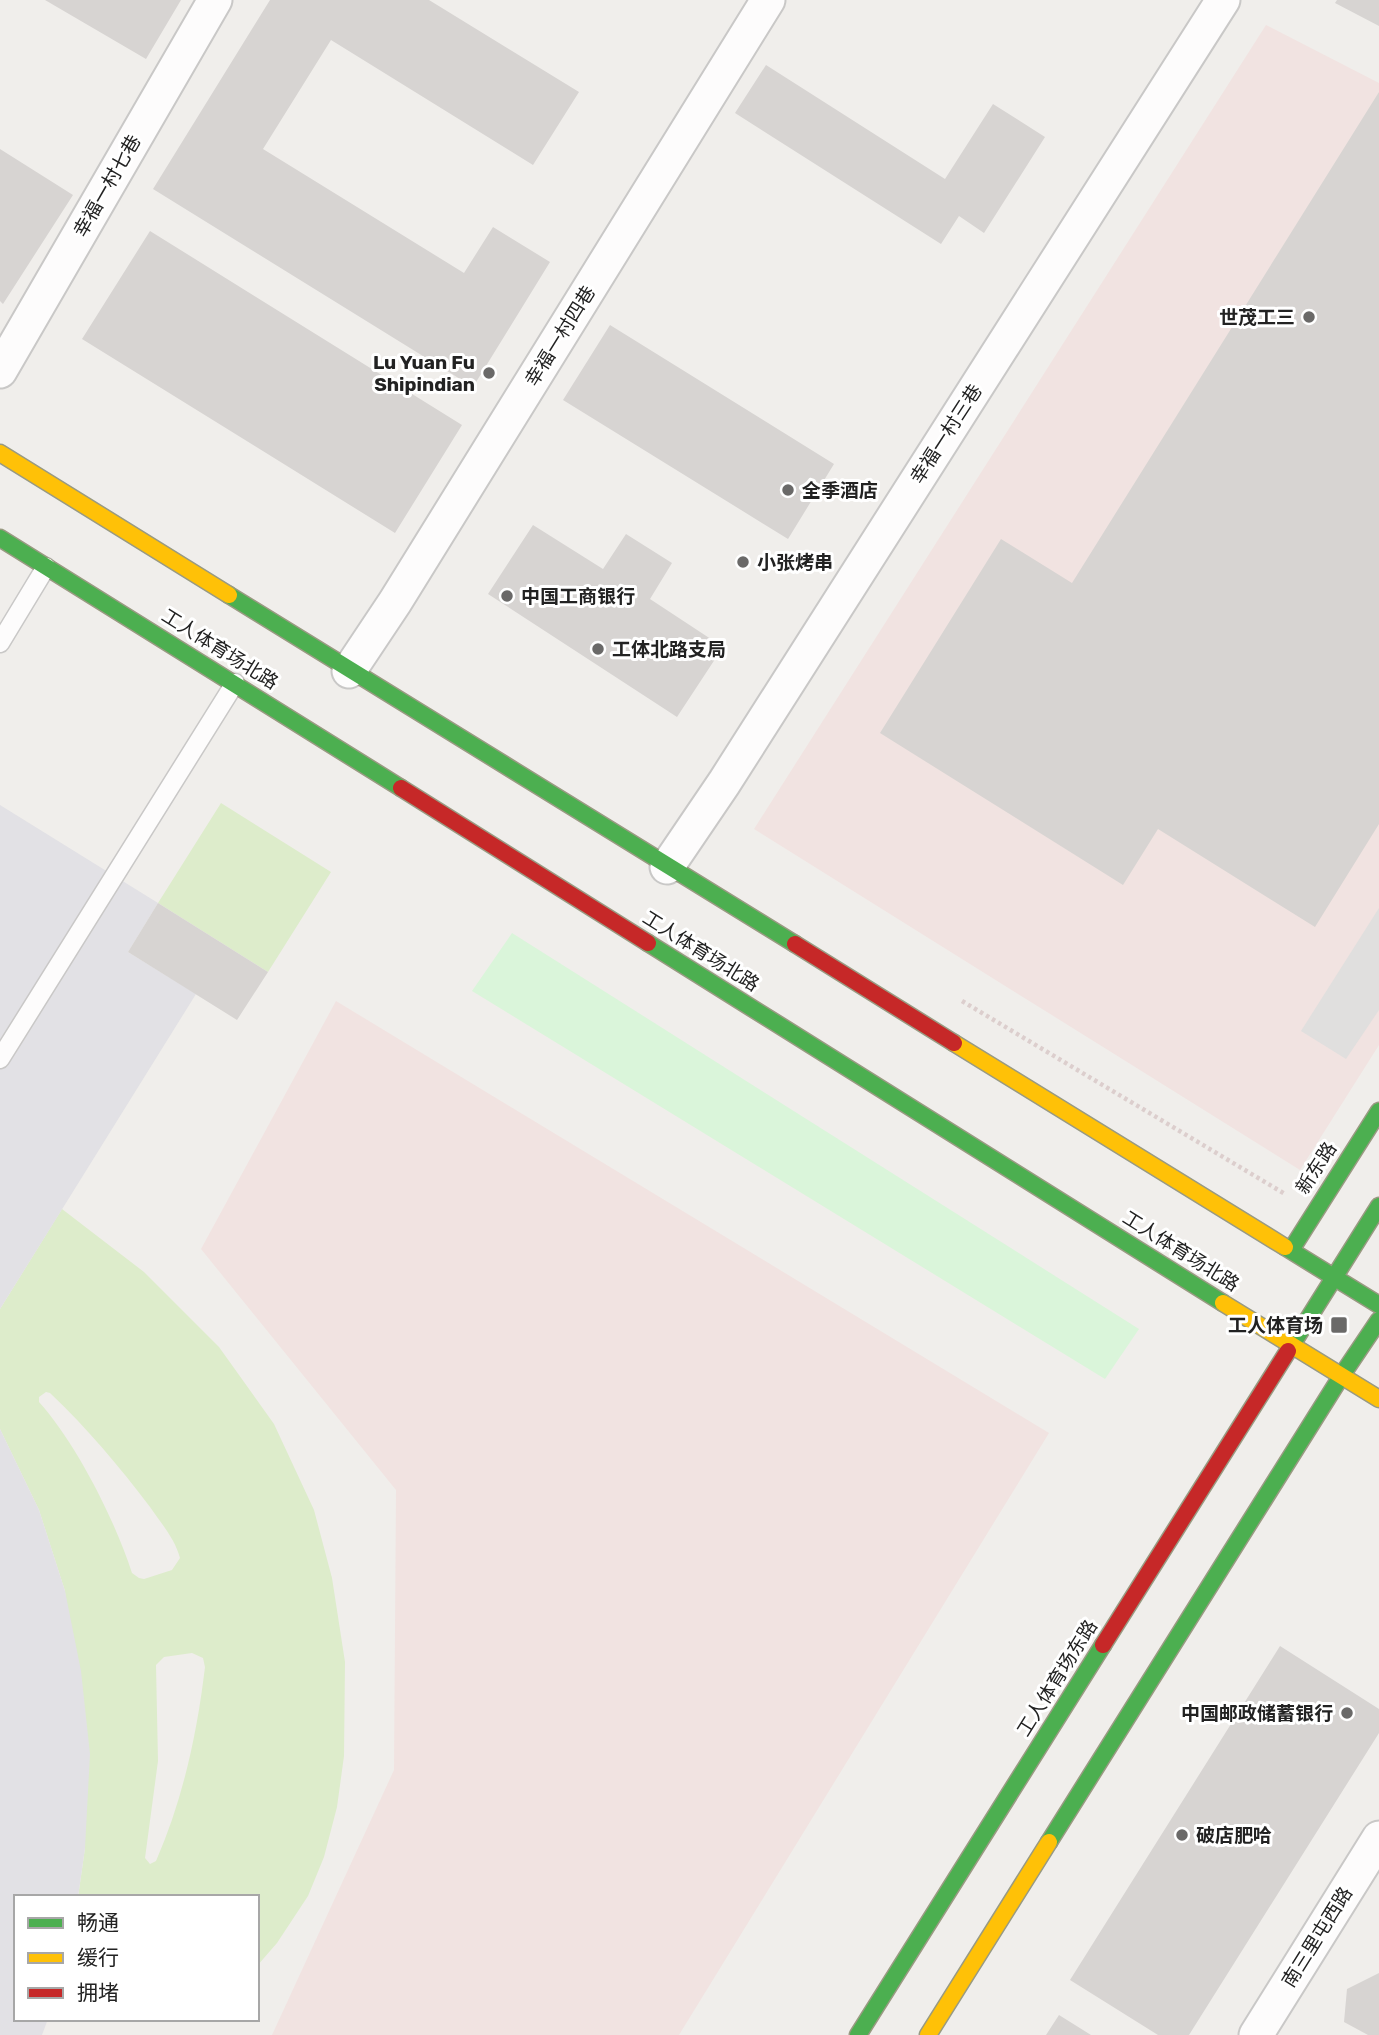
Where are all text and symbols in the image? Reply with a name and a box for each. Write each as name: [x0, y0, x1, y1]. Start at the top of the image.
street label: 幸福一村七巷: [69, 131, 145, 241]
street label: 幸福一村四巷: [520, 282, 600, 390]
place label: 世茂工三: [1219, 306, 1295, 329]
marker: 世茂工三: [1301, 309, 1317, 325]
place label: Lu Yuan Fu Shipindian: [373, 351, 475, 396]
marker: Lu Yuan Fu Shipindian: [481, 365, 497, 381]
street label: 幸福一村三巷: [905, 380, 987, 488]
place label: 全季酒店: [802, 479, 878, 502]
marker: 全季酒店: [780, 482, 796, 498]
place label: 小张烤串: [757, 551, 833, 574]
marker: 小张烤串: [735, 554, 751, 570]
place label: 中国工商银行: [521, 585, 635, 608]
marker: 中国工商银行: [499, 588, 515, 604]
street label: 工人体育场北路: [158, 604, 282, 694]
place label: 工体北路支局: [612, 638, 726, 661]
marker: 工体北路支局: [590, 641, 606, 657]
street label: 工人体育场北路: [639, 906, 763, 996]
street label: 新东路: [1291, 1138, 1341, 1198]
street label: 工人体育场北路: [1119, 1206, 1243, 1296]
place label: 工人体育场: [1228, 1314, 1323, 1337]
marker: 工人体育场: [1329, 1315, 1349, 1335]
street label: 工人体育场东路: [1012, 1616, 1102, 1740]
place label: 中国邮政储蓄银行: [1181, 1702, 1333, 1725]
marker: 中国邮政储蓄银行: [1339, 1705, 1355, 1721]
place label: 破店肥哈: [1196, 1824, 1272, 1847]
marker: 破店肥哈: [1174, 1827, 1190, 1843]
street label: 南三里屯西路: [1277, 1883, 1357, 1991]
legend: [14, 1895, 259, 2021]
text: 畅通: [77, 1910, 119, 1935]
text: 缓行: [77, 1945, 119, 1970]
text: 拥堵: [77, 1980, 119, 2005]

